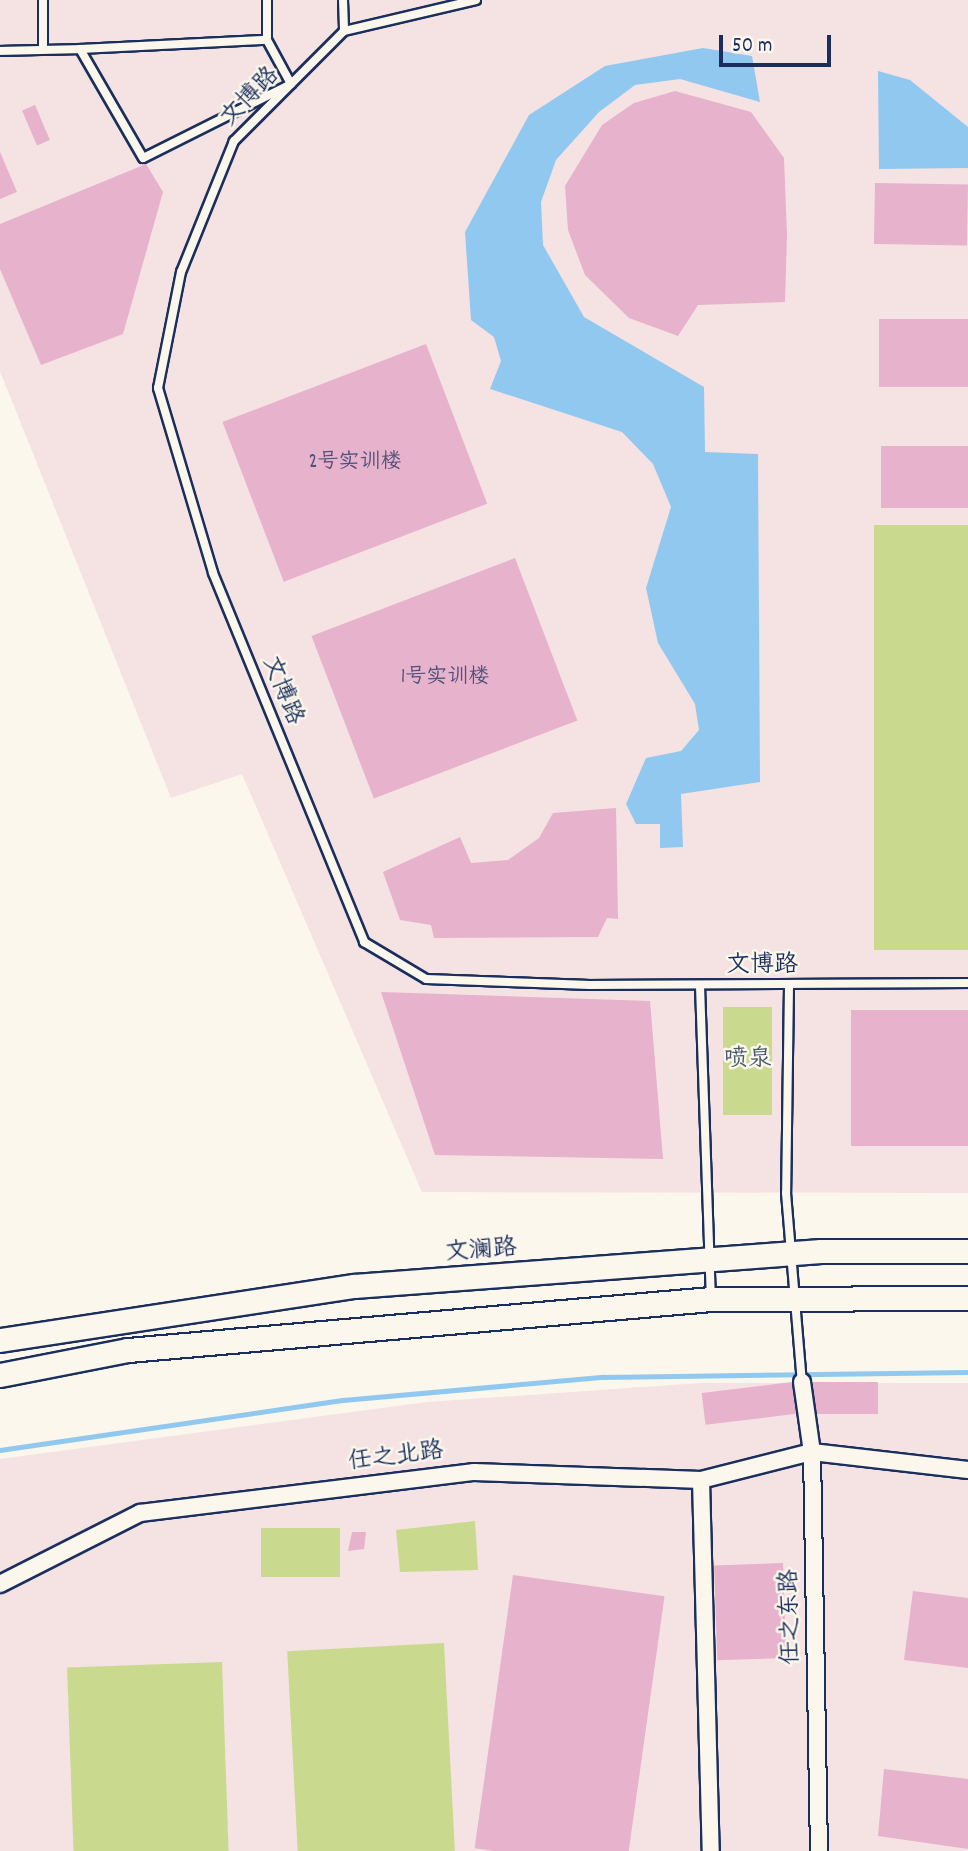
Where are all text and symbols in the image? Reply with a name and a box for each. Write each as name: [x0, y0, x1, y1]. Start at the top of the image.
scale bar: [723, 21, 835, 65]
text: 50 m: [732, 32, 772, 62]
street label: 文博路: [216, 62, 286, 134]
house number: 2号实训楼: [308, 450, 402, 476]
street label: 文博路: [254, 652, 308, 730]
house number: 1号实训楼: [401, 665, 489, 691]
street label: 文博路: [726, 953, 798, 981]
park label: 喷泉: [724, 1047, 772, 1075]
street label: 文澜路: [444, 1235, 518, 1269]
street label: 任之北路: [347, 1438, 445, 1478]
street label: 任之东路: [777, 1569, 807, 1665]

